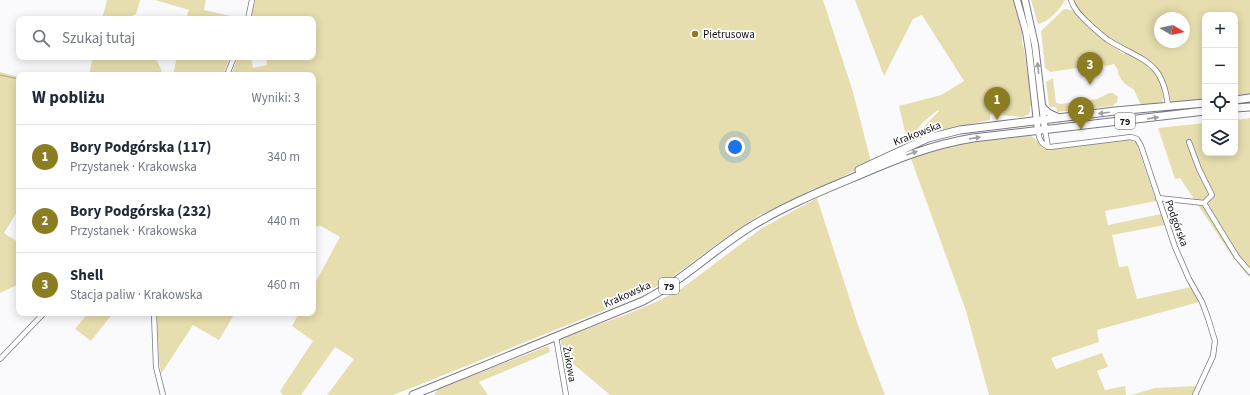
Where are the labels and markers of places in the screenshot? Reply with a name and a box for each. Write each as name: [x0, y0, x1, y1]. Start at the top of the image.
place label: Pietrusowa: [703, 27, 755, 42]
marker: Pietrusowa: [690, 29, 700, 39]
pin: 3: [1077, 52, 1103, 85]
pin: 1: [984, 87, 1010, 120]
pin: 2: [1068, 97, 1094, 130]

